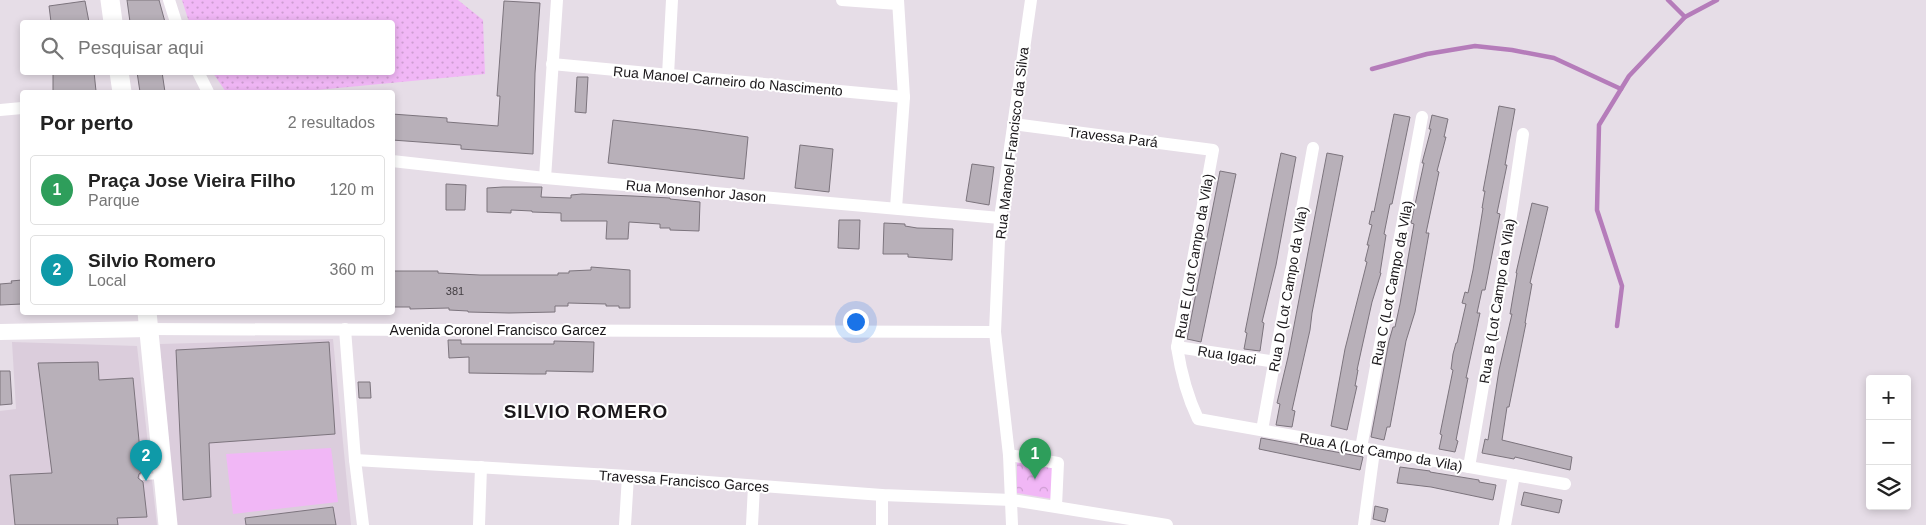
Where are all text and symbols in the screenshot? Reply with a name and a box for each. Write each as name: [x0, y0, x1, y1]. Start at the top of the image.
search box: [20, 20, 395, 75]
icon: search: [38, 34, 66, 62]
text: Pesquisar aqui: [78, 37, 204, 58]
street label: Rua Manoel Francisco da Silva: [992, 46, 1032, 240]
street label: Rua Manoel Carneiro do Nascimento: [613, 63, 844, 99]
text: Por perto: [40, 111, 133, 134]
text: 2 resultados: [288, 114, 375, 131]
street label: Travessa Pará: [1067, 124, 1159, 150]
text: Praça Jose Vieira Filho: [88, 170, 296, 191]
street label: Rua E (Lot Campo da Vila): [1172, 172, 1216, 340]
street label: Rua Monsenhor Jason: [625, 177, 767, 205]
text: 1: [53, 181, 61, 198]
text: 120 m: [330, 181, 374, 198]
text: Parque: [88, 192, 140, 209]
street label: Rua C (Lot Campo da Vila): [1368, 199, 1416, 367]
street label: Rua D (Lot Campo da Vila): [1266, 205, 1310, 373]
street label: Rua B (Lot Campo da Vila): [1476, 217, 1518, 385]
text: Silvio Romero: [88, 250, 216, 271]
text: 2: [53, 261, 61, 278]
text: 360 m: [330, 261, 374, 278]
text: Local: [88, 272, 126, 289]
house number: 381: [446, 285, 464, 297]
your location: [843, 309, 869, 335]
street label: Avenida Coronel Francisco Garcez: [390, 322, 606, 338]
street label: Rua Igaci: [1197, 342, 1257, 368]
map controls: [1866, 375, 1911, 510]
button: +: [1866, 375, 1911, 420]
district label: SILVIO ROMERO: [504, 401, 668, 422]
button: −: [1866, 420, 1911, 465]
street label: Rua A (Lot Campo da Vila): [1298, 430, 1464, 474]
pin: 1: [1019, 438, 1051, 479]
pin: 2: [130, 440, 162, 481]
button: layers: [1866, 465, 1911, 510]
street label: Travessa Francisco Garces: [598, 467, 770, 495]

